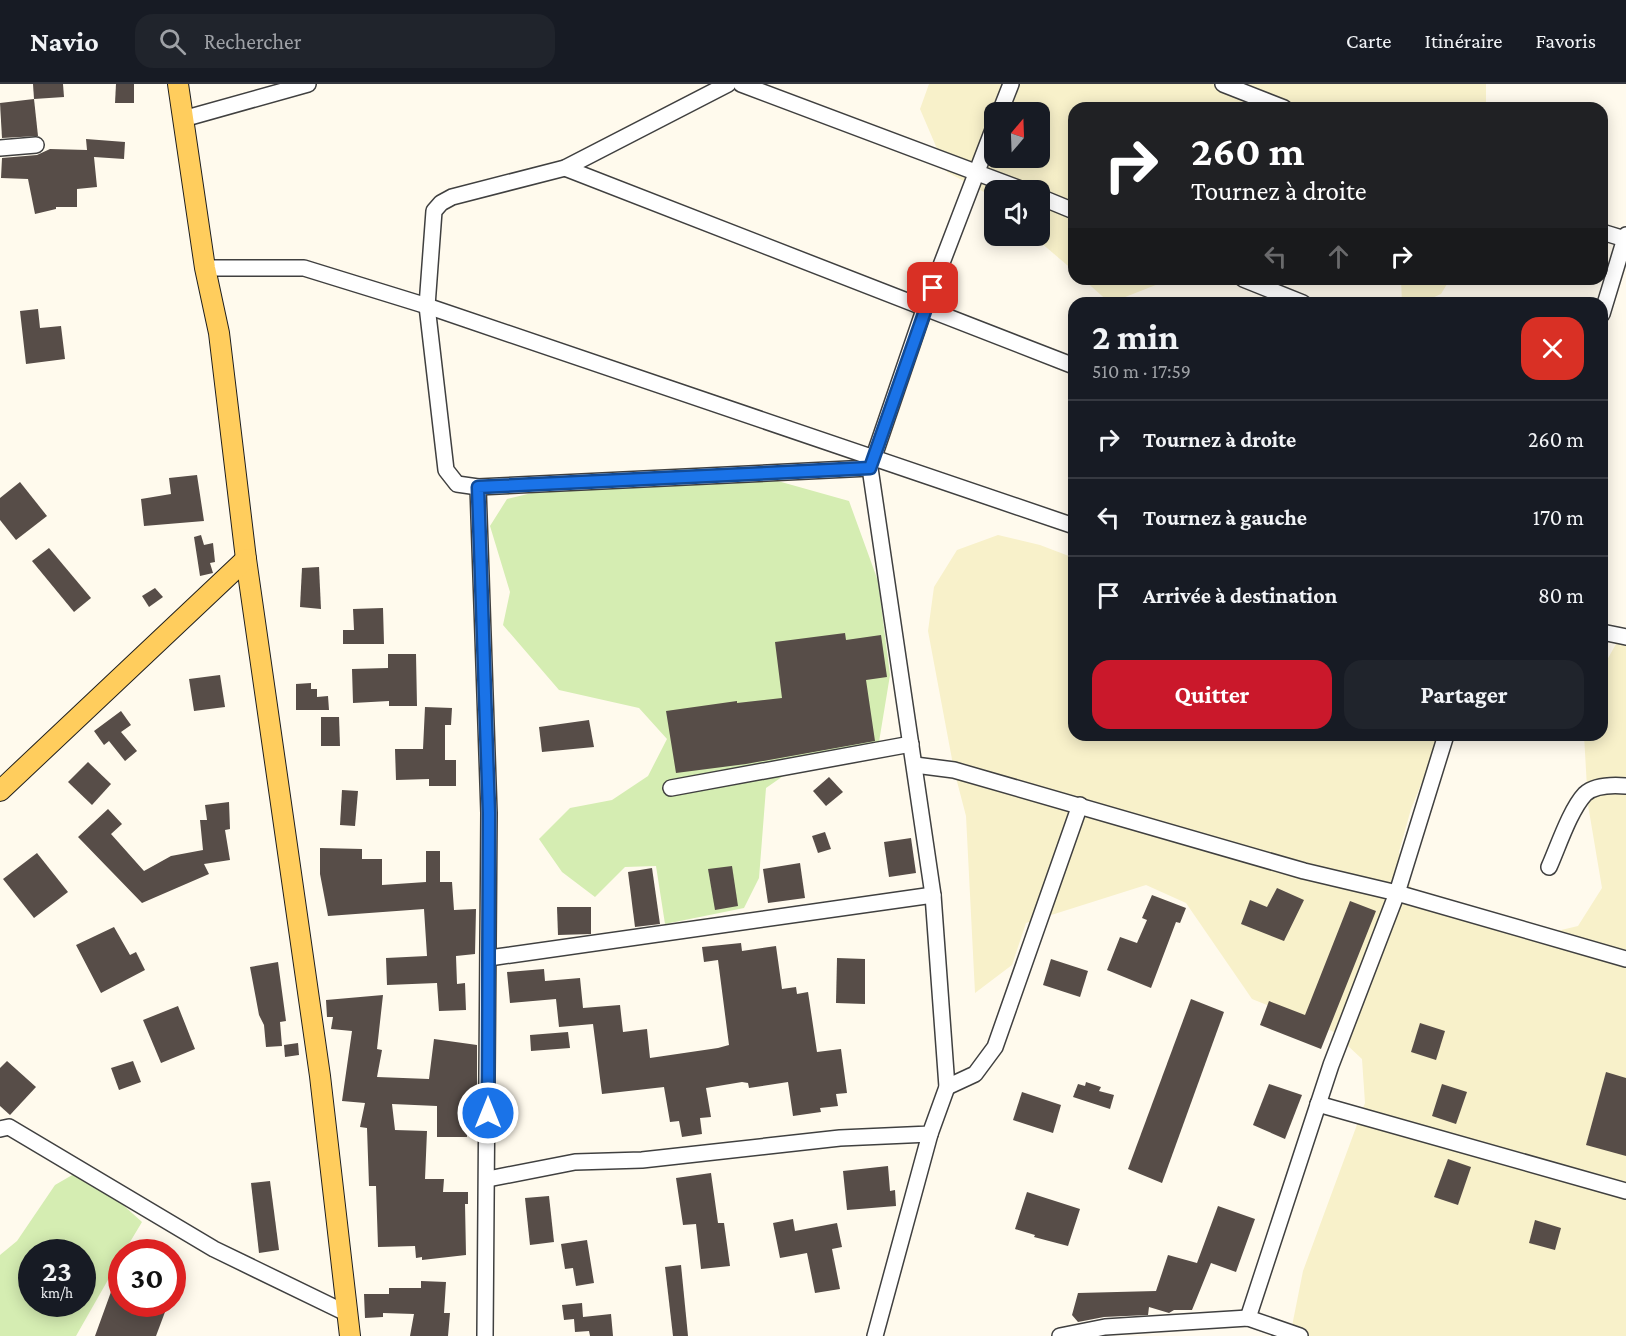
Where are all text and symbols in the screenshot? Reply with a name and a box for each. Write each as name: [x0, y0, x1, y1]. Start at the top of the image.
search box: [135, 14, 555, 68]
icon: search: [156, 25, 189, 58]
text: Navio: [30, 26, 99, 57]
text: Rechercher: [204, 29, 302, 54]
text: Carte: [1346, 29, 1392, 53]
text: Itinéraire: [1425, 29, 1502, 53]
text: Favoris: [1535, 29, 1596, 53]
north arrow: [984, 102, 1050, 168]
map controls: [984, 102, 1050, 246]
icon: right: [1092, 126, 1170, 204]
text: 260 m: [1191, 127, 1305, 174]
text: Tournez à droite: [1191, 176, 1367, 206]
button: sound: [984, 180, 1050, 246]
icon: left: [1259, 240, 1292, 273]
icon: ahead: [1322, 240, 1355, 273]
icon: right: [1385, 240, 1418, 273]
pin: [907, 262, 958, 313]
icon: arrive: [916, 271, 949, 304]
text: 2 min: [1092, 317, 1179, 357]
button: close: [1521, 317, 1584, 380]
text: 510 m · 17:59: [1092, 360, 1191, 382]
icon: right: [1092, 423, 1125, 456]
text: Tournez à droite: [1143, 427, 1296, 452]
text: 260 m: [1528, 427, 1584, 452]
icon: left: [1092, 501, 1125, 534]
text: Tournez à gauche: [1143, 505, 1307, 530]
text: 170 m: [1533, 505, 1584, 530]
icon: arrive: [1092, 579, 1125, 612]
text: Arrivée à destination: [1143, 583, 1337, 608]
text: 80 m: [1538, 583, 1584, 608]
button: Quitter: [1092, 660, 1332, 729]
button: Partager: [1344, 660, 1584, 729]
position arrow: [456, 1081, 520, 1145]
speed limit sign: 30: [108, 1239, 186, 1317]
text: 23: [42, 1254, 72, 1287]
text: km/h: [41, 1285, 73, 1301]

